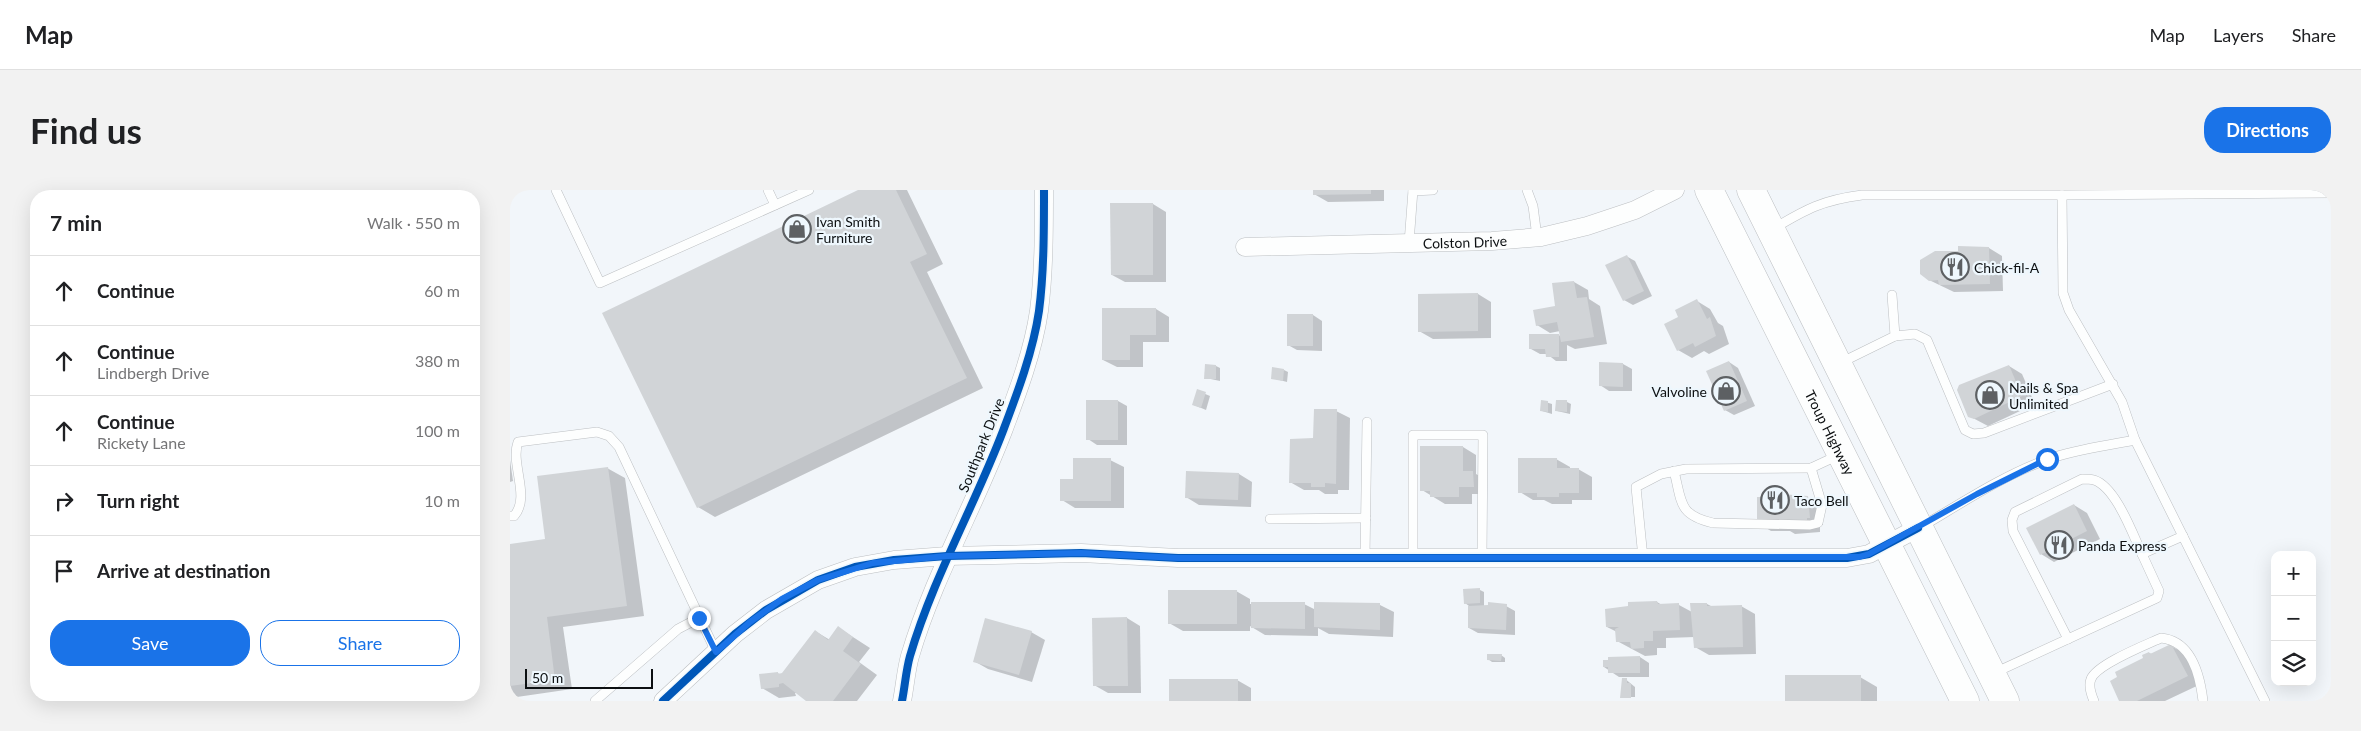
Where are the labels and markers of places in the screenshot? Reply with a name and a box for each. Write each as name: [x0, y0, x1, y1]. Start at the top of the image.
place label: Ivan Smith Furniture: [816, 213, 880, 246]
shop icon: Ivan Smith Furniture: [782, 214, 812, 244]
restaurant icon: Chick-fil-A: [1940, 252, 1970, 282]
place label: Chick-fil-A: [1974, 259, 2040, 276]
shop icon: Valvoline: [1711, 376, 1741, 406]
place label: Nails & Spa Unlimited: [2009, 379, 2079, 412]
shop icon: Nails & Spa Unlimited: [1975, 380, 2005, 410]
place label: Valvoline: [1651, 383, 1707, 400]
restaurant icon: Taco Bell: [1760, 485, 1790, 515]
place label: Taco Bell: [1794, 492, 1849, 509]
restaurant icon: Panda Express: [2044, 530, 2074, 560]
place label: Panda Express: [2078, 537, 2167, 554]

